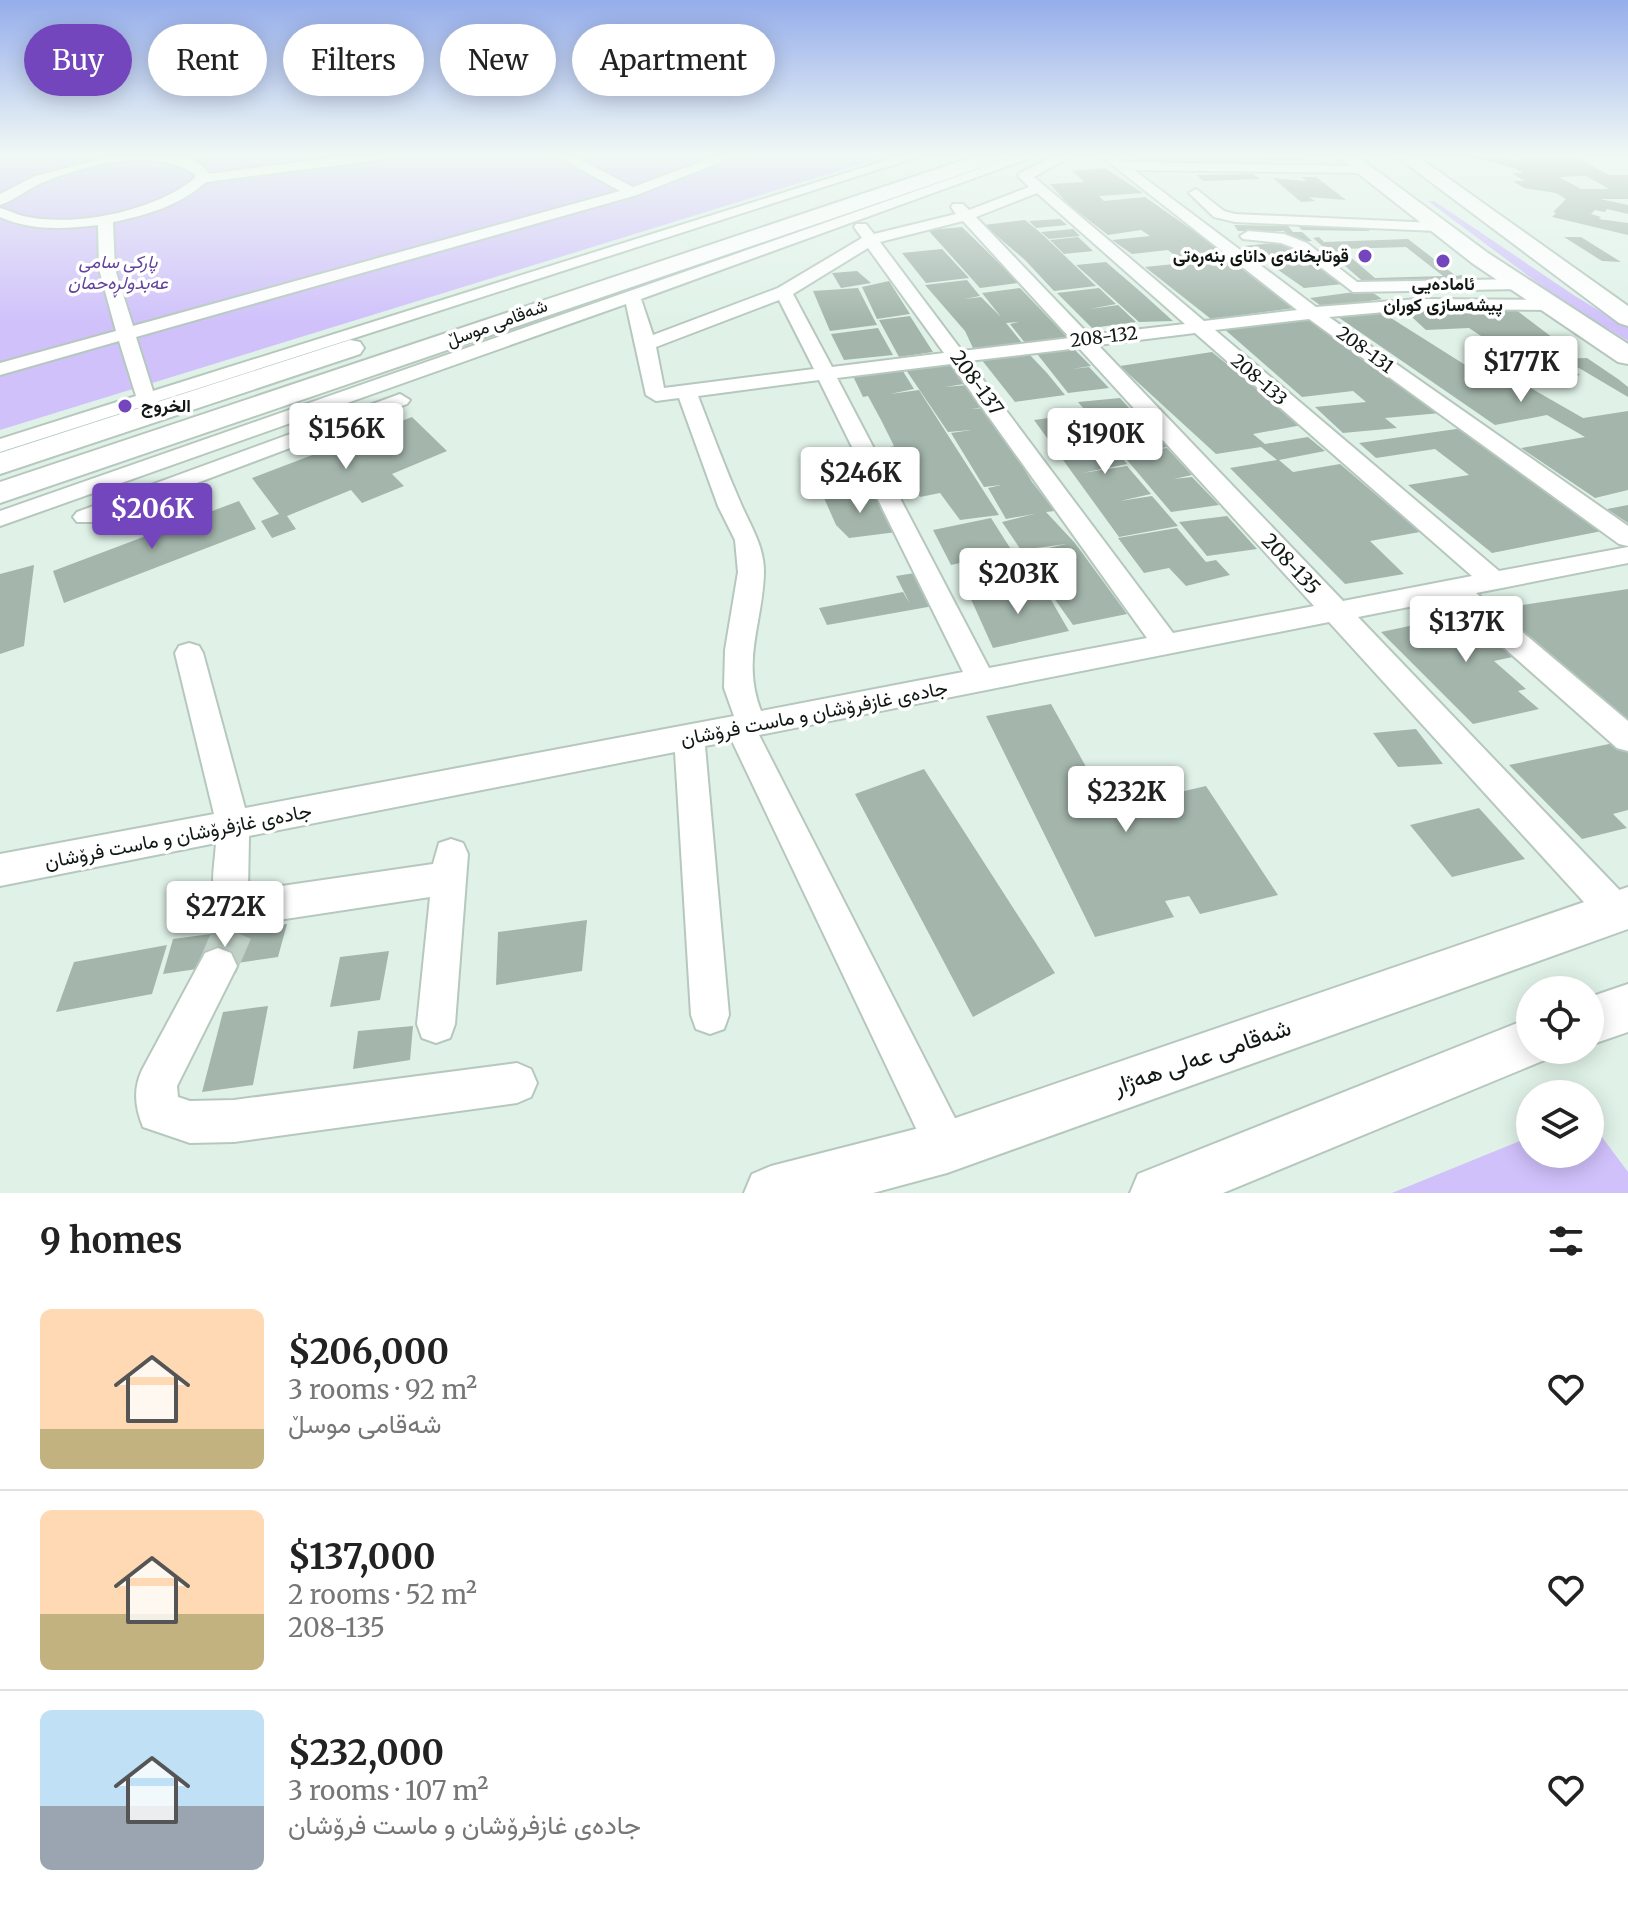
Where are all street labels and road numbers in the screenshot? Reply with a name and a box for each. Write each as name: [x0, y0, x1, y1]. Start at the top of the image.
street label: شەقامی موسڵ: [443, 294, 551, 352]
street label: 208-132: [1069, 321, 1139, 352]
street label: 208-131: [1332, 321, 1398, 378]
street label: 208-137: [945, 345, 1009, 420]
street label: 208-133: [1226, 349, 1292, 410]
street label: 208-135: [1257, 528, 1326, 599]
street label: جاده‌ی غازفرۆشان و ماست فرۆشان: [678, 674, 950, 752]
street label: جاده‌ی غازفرۆشان و ماست فرۆشان: [42, 797, 314, 875]
street label: شەقامی عەلی هەژار: [1108, 1012, 1295, 1102]

